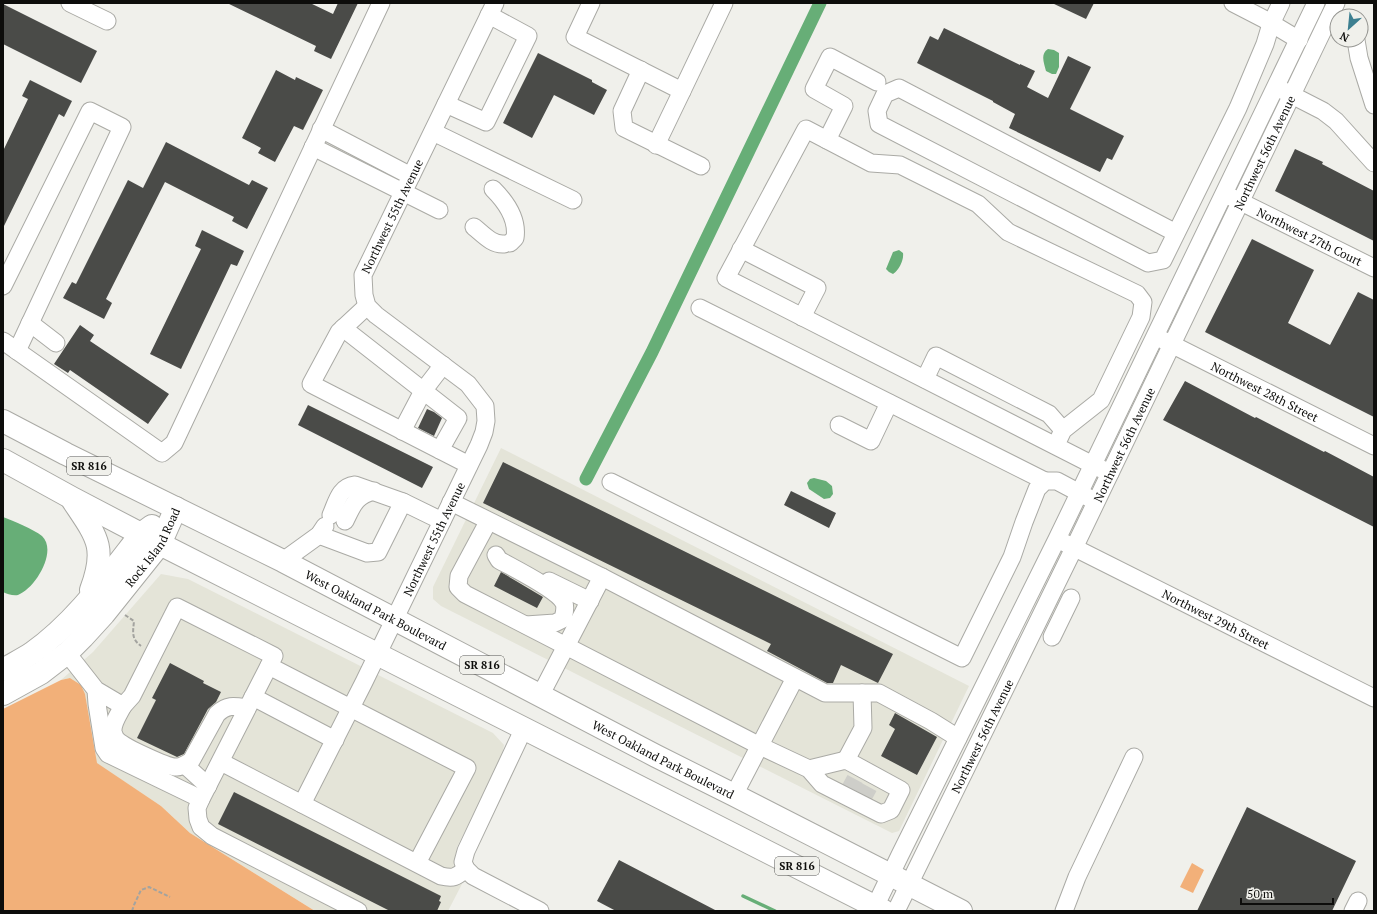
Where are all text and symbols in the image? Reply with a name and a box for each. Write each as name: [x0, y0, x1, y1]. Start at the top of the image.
north arrow: [1329, 8, 1369, 48]
text: N: [1337, 28, 1351, 45]
street label: Northwest 56th Avenue: [1230, 93, 1298, 212]
street label: Northwest 55th Avenue: [358, 156, 426, 276]
street label: Northwest 27th Court: [1255, 204, 1365, 269]
street label: Northwest 28th Street: [1209, 358, 1321, 425]
street label: Northwest 56th Avenue: [1090, 385, 1158, 504]
road number: SR 816: [67, 457, 111, 475]
street label: Northwest 55th Avenue: [399, 479, 468, 598]
street label: Rock Island Road: [121, 505, 183, 590]
street label: West Oakland Park Boulevard: [303, 567, 449, 653]
street label: Northwest 29th Street: [1160, 586, 1273, 652]
road number: SR 816: [460, 656, 504, 674]
street label: Northwest 56th Avenue: [948, 676, 1016, 795]
street label: West Oakland Park Boulevard: [590, 717, 737, 802]
road number: SR 816: [775, 857, 819, 875]
scale bar: [1241, 880, 1333, 906]
text: 50 m: [1247, 886, 1274, 901]

